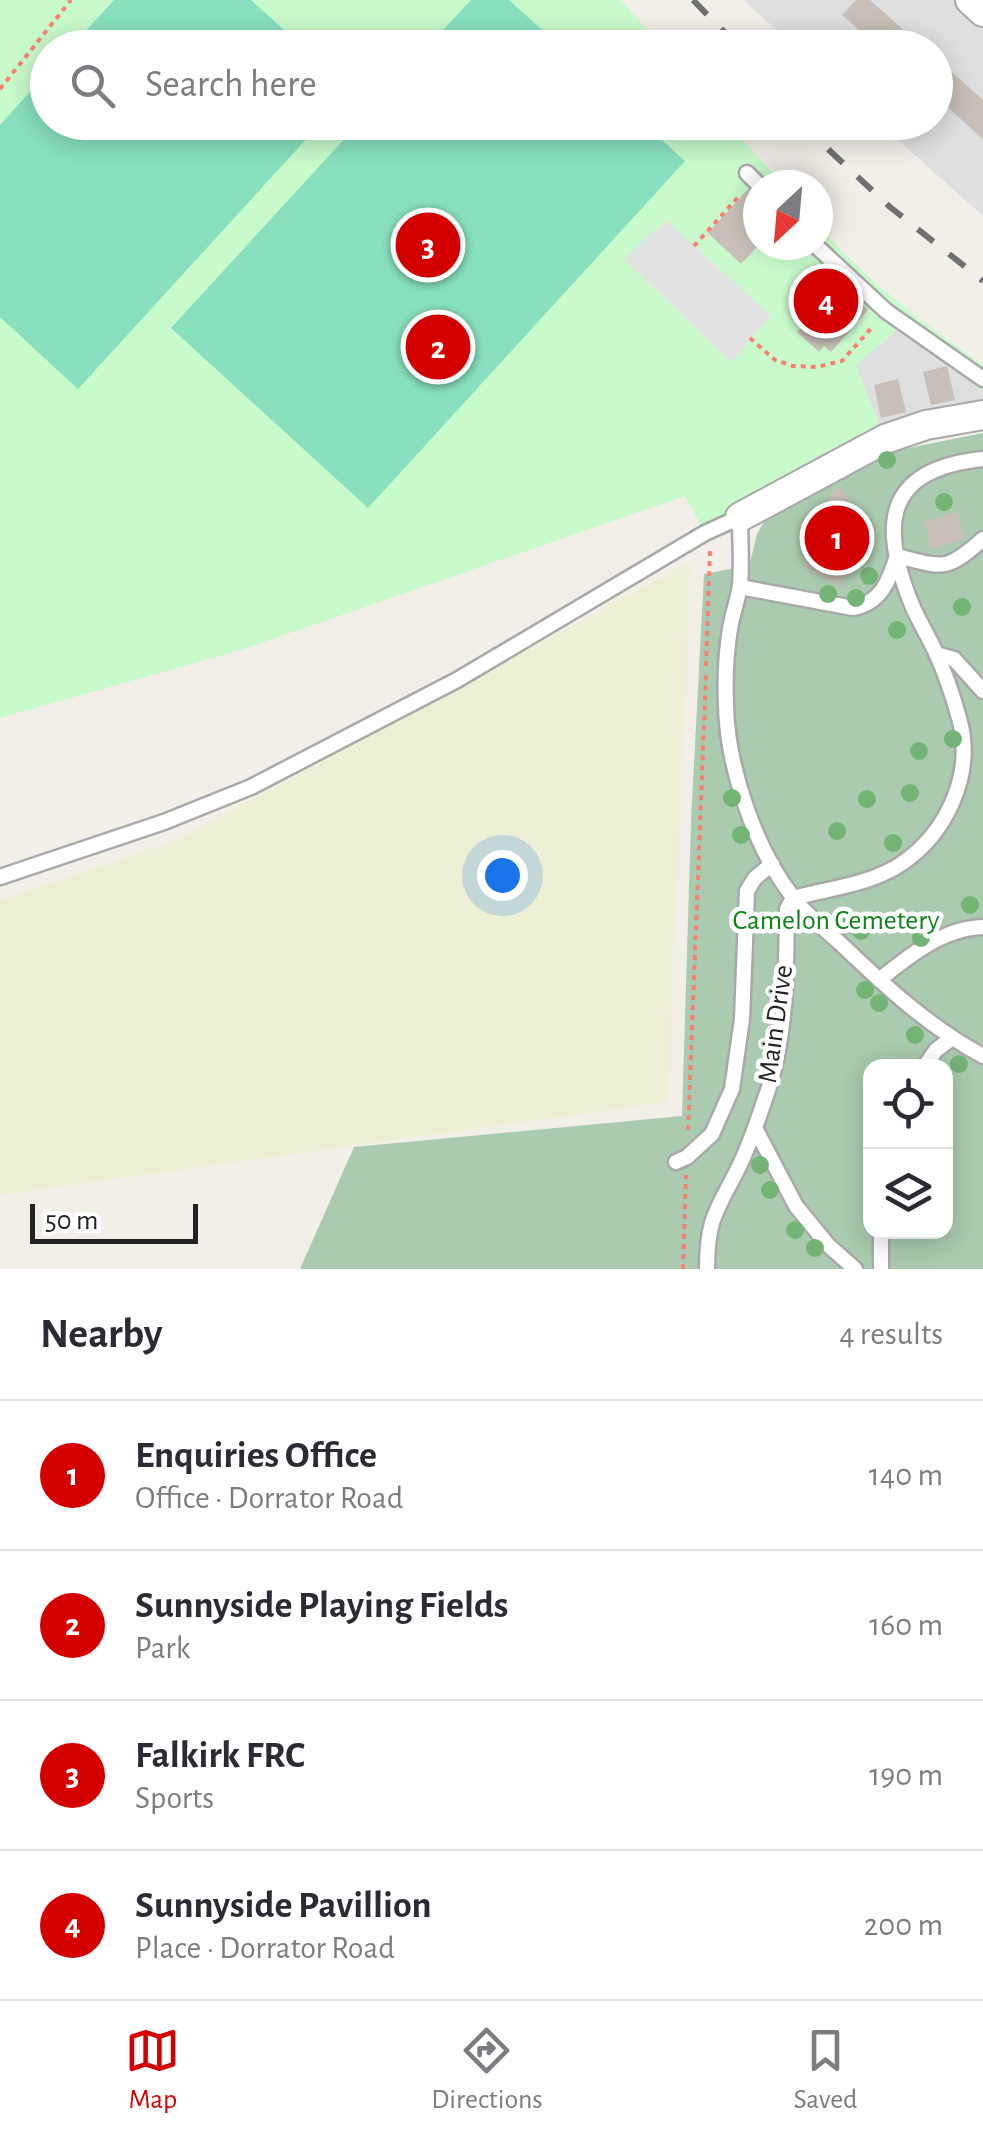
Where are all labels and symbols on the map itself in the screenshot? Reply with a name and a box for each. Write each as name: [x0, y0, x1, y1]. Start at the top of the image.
north arrow: [743, 170, 833, 260]
pin: 3: [396, 208, 460, 282]
pin: 4: [794, 264, 858, 338]
pin: 2: [406, 310, 470, 384]
pin: 1: [804, 500, 870, 576]
your location: [477, 850, 528, 901]
park label: Camelon Cemetery: [733, 907, 940, 935]
street label: Main Drive: [754, 963, 798, 1085]
scale bar: [30, 1199, 198, 1244]

